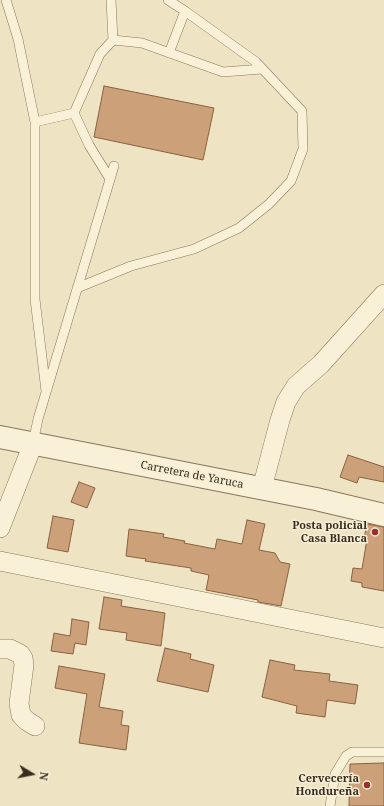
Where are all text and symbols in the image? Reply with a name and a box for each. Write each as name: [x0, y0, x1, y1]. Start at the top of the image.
street label: Carretera de Yaruca: [139, 459, 245, 491]
place label: Posta policial Casa Blanca: [292, 519, 367, 545]
marker: Posta policial Casa Blanca: [370, 527, 380, 537]
north arrow: [12, 754, 52, 794]
text: N: [36, 771, 52, 782]
place label: Cervecería Hondureña: [295, 772, 359, 798]
marker: Cervecería Hondureña: [362, 780, 372, 790]

